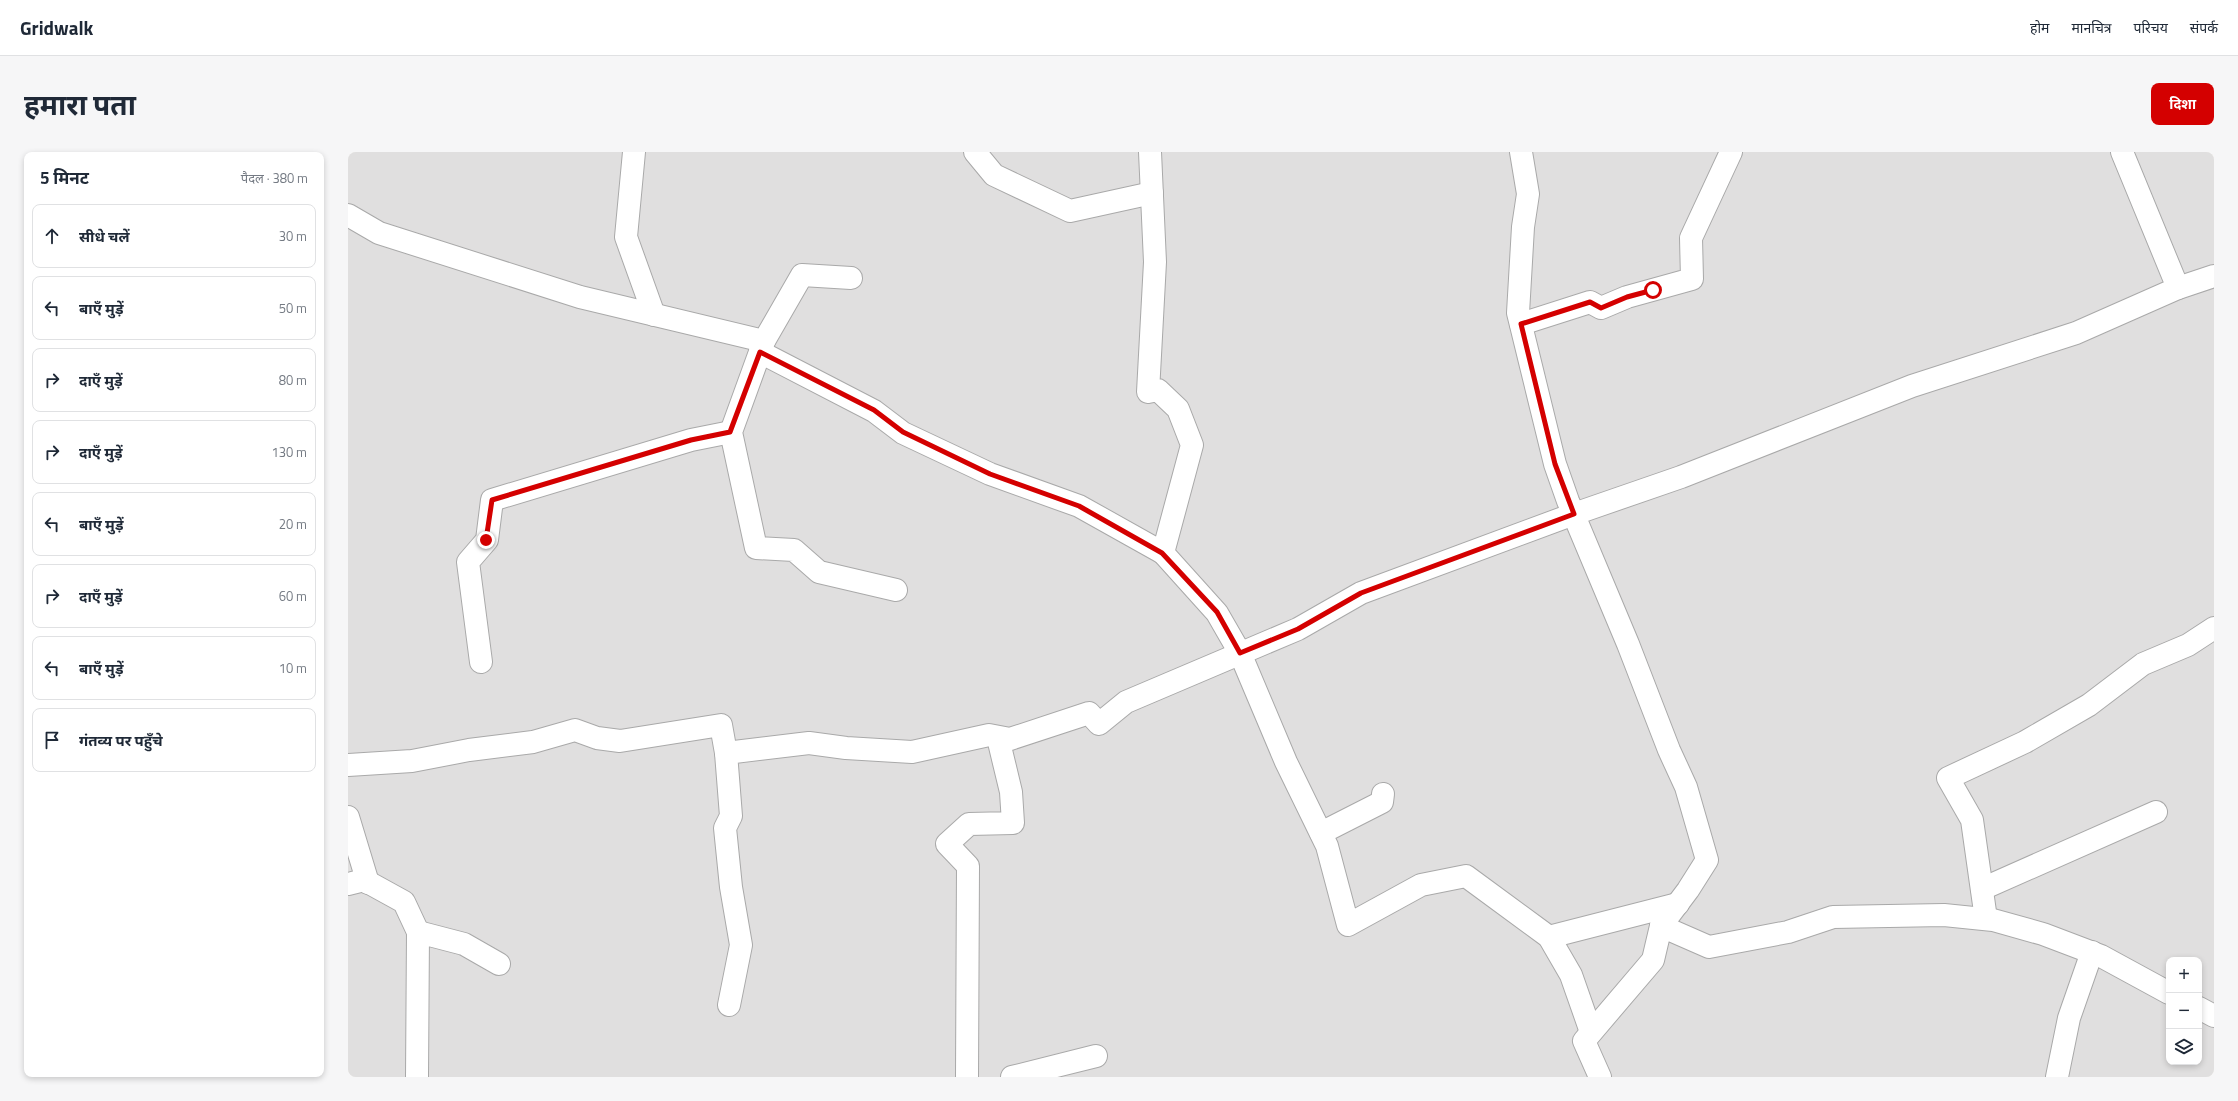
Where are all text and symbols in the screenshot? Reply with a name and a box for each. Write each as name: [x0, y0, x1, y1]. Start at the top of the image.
text: Gridwalk: [20, 13, 93, 42]
text: होम: [2030, 17, 2049, 38]
text: मानचित्र: [2071, 17, 2112, 38]
text: परिचय: [2134, 17, 2168, 38]
text: संपर्क: [2190, 17, 2218, 38]
text: हमारा पता: [24, 83, 136, 126]
button: दिशा: [2151, 83, 2214, 125]
text: 5 मिनट: [40, 165, 89, 191]
text: पैदल · 380 m: [241, 168, 308, 188]
icon: ahead: [41, 225, 63, 247]
text: सीधे चलें: [79, 225, 130, 248]
text: 30 m: [279, 226, 307, 246]
route start: [1644, 281, 1662, 299]
icon: left: [41, 297, 63, 319]
text: बाएँ मुड़ें: [79, 297, 123, 320]
text: 50 m: [279, 298, 307, 318]
icon: right: [41, 369, 63, 391]
text: दाएँ मुड़ें: [79, 369, 123, 392]
text: 80 m: [279, 370, 307, 390]
icon: right: [41, 441, 63, 463]
text: दाएँ मुड़ें: [79, 441, 123, 464]
text: 130 m: [271, 442, 307, 462]
icon: left: [41, 513, 63, 535]
text: बाएँ मुड़ें: [79, 513, 123, 536]
text: 20 m: [279, 514, 307, 534]
route end: [477, 531, 495, 549]
icon: right: [41, 585, 63, 607]
text: दाएँ मुड़ें: [79, 585, 123, 608]
text: 60 m: [279, 586, 307, 606]
icon: left: [41, 657, 63, 679]
text: बाएँ मुड़ें: [79, 657, 123, 680]
text: 10 m: [279, 658, 307, 678]
icon: arrive: [41, 729, 63, 751]
text: गंतव्य पर पहुँचे: [79, 729, 163, 752]
map controls: [2166, 957, 2202, 1065]
button: +: [2166, 957, 2202, 993]
button: −: [2166, 993, 2202, 1029]
button: layers: [2166, 1029, 2202, 1065]

